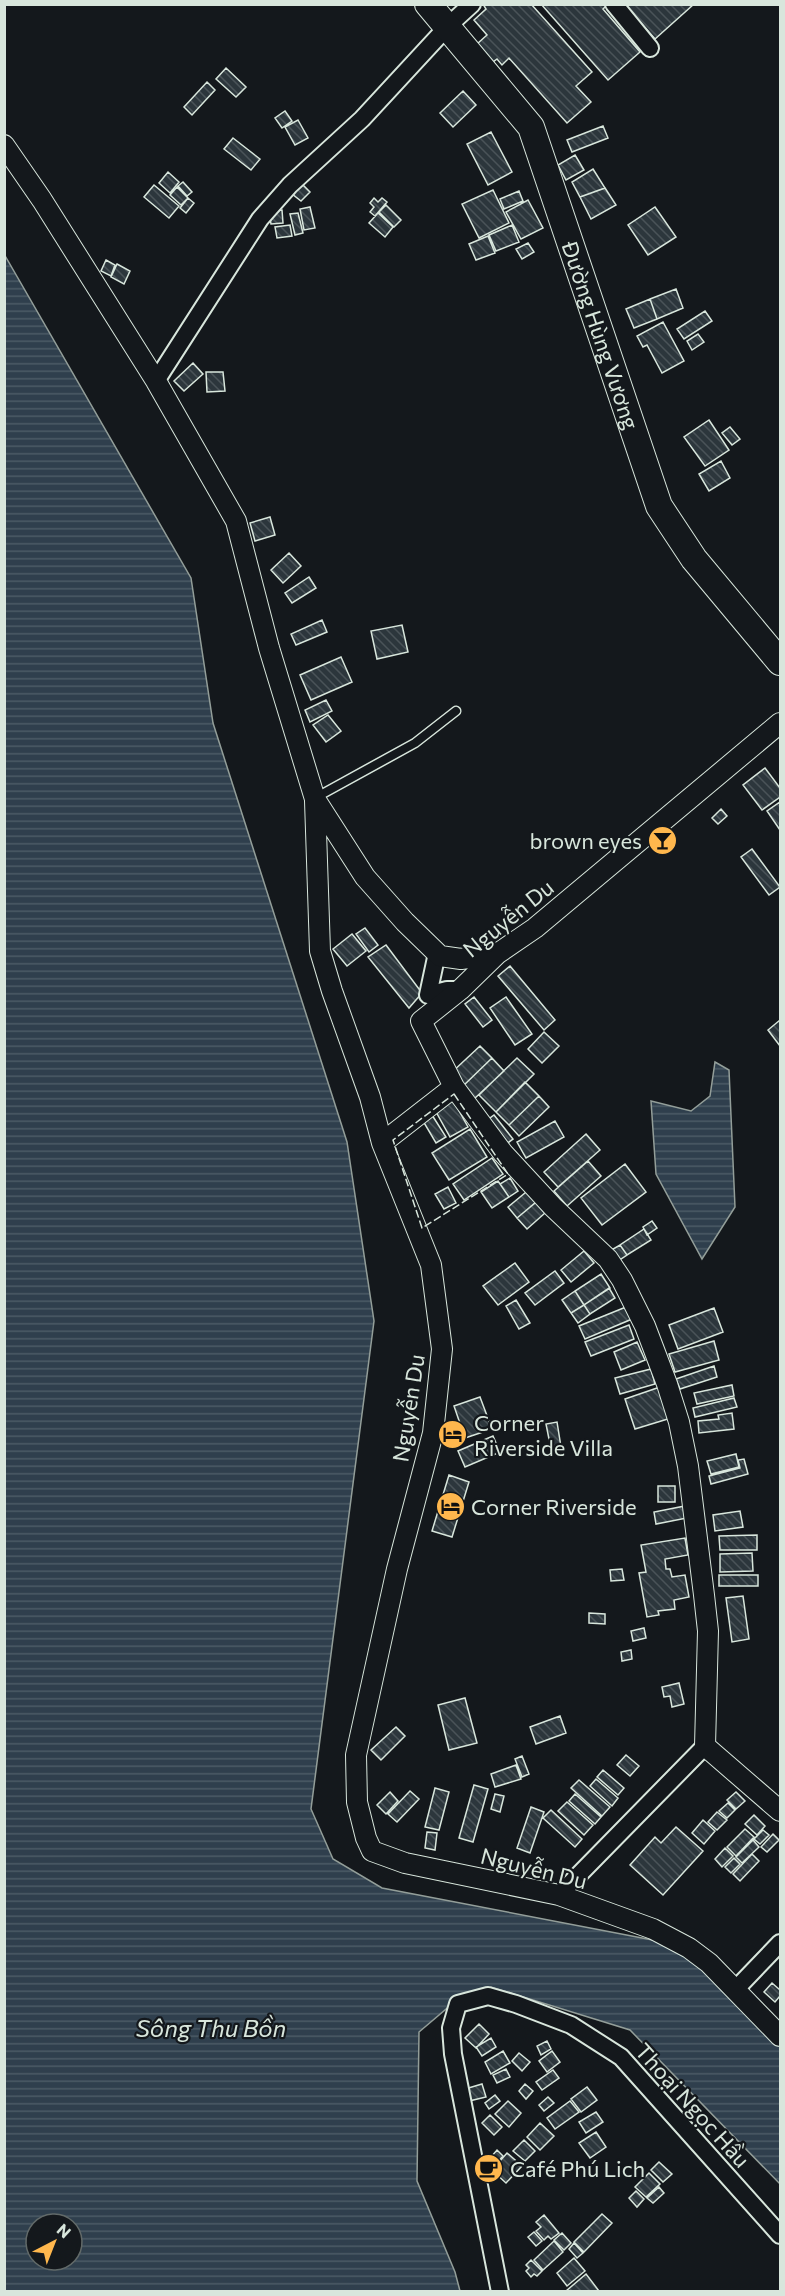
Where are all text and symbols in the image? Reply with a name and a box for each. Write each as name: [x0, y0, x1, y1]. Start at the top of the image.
street label: Đường Hùng Vương: [557, 237, 646, 433]
bar icon: brown eyes: [647, 824, 679, 856]
place label: brown eyes: [529, 827, 642, 854]
street label: Nguyễn Du: [457, 873, 559, 963]
street label: Nguyễn Du: [386, 1352, 430, 1464]
place label: Corner Riverside Villa: [474, 1409, 613, 1461]
hotel icon: Corner Riverside Villa: [437, 1419, 469, 1451]
hotel icon: Corner Riverside: [434, 1490, 466, 1522]
place label: Corner Riverside: [471, 1493, 637, 1520]
street label: Nguyễn Du: [478, 1842, 590, 1894]
water label: Sông Thu Bồn: [136, 2013, 286, 2042]
street label: Thoại Ngọc Hầu: [630, 2037, 756, 2173]
cafe icon: Café Phú Lich: [473, 2152, 505, 2184]
place label: Café Phú Lich: [510, 2155, 645, 2182]
north arrow: [24, 2212, 84, 2272]
text: N: [54, 2219, 75, 2242]

